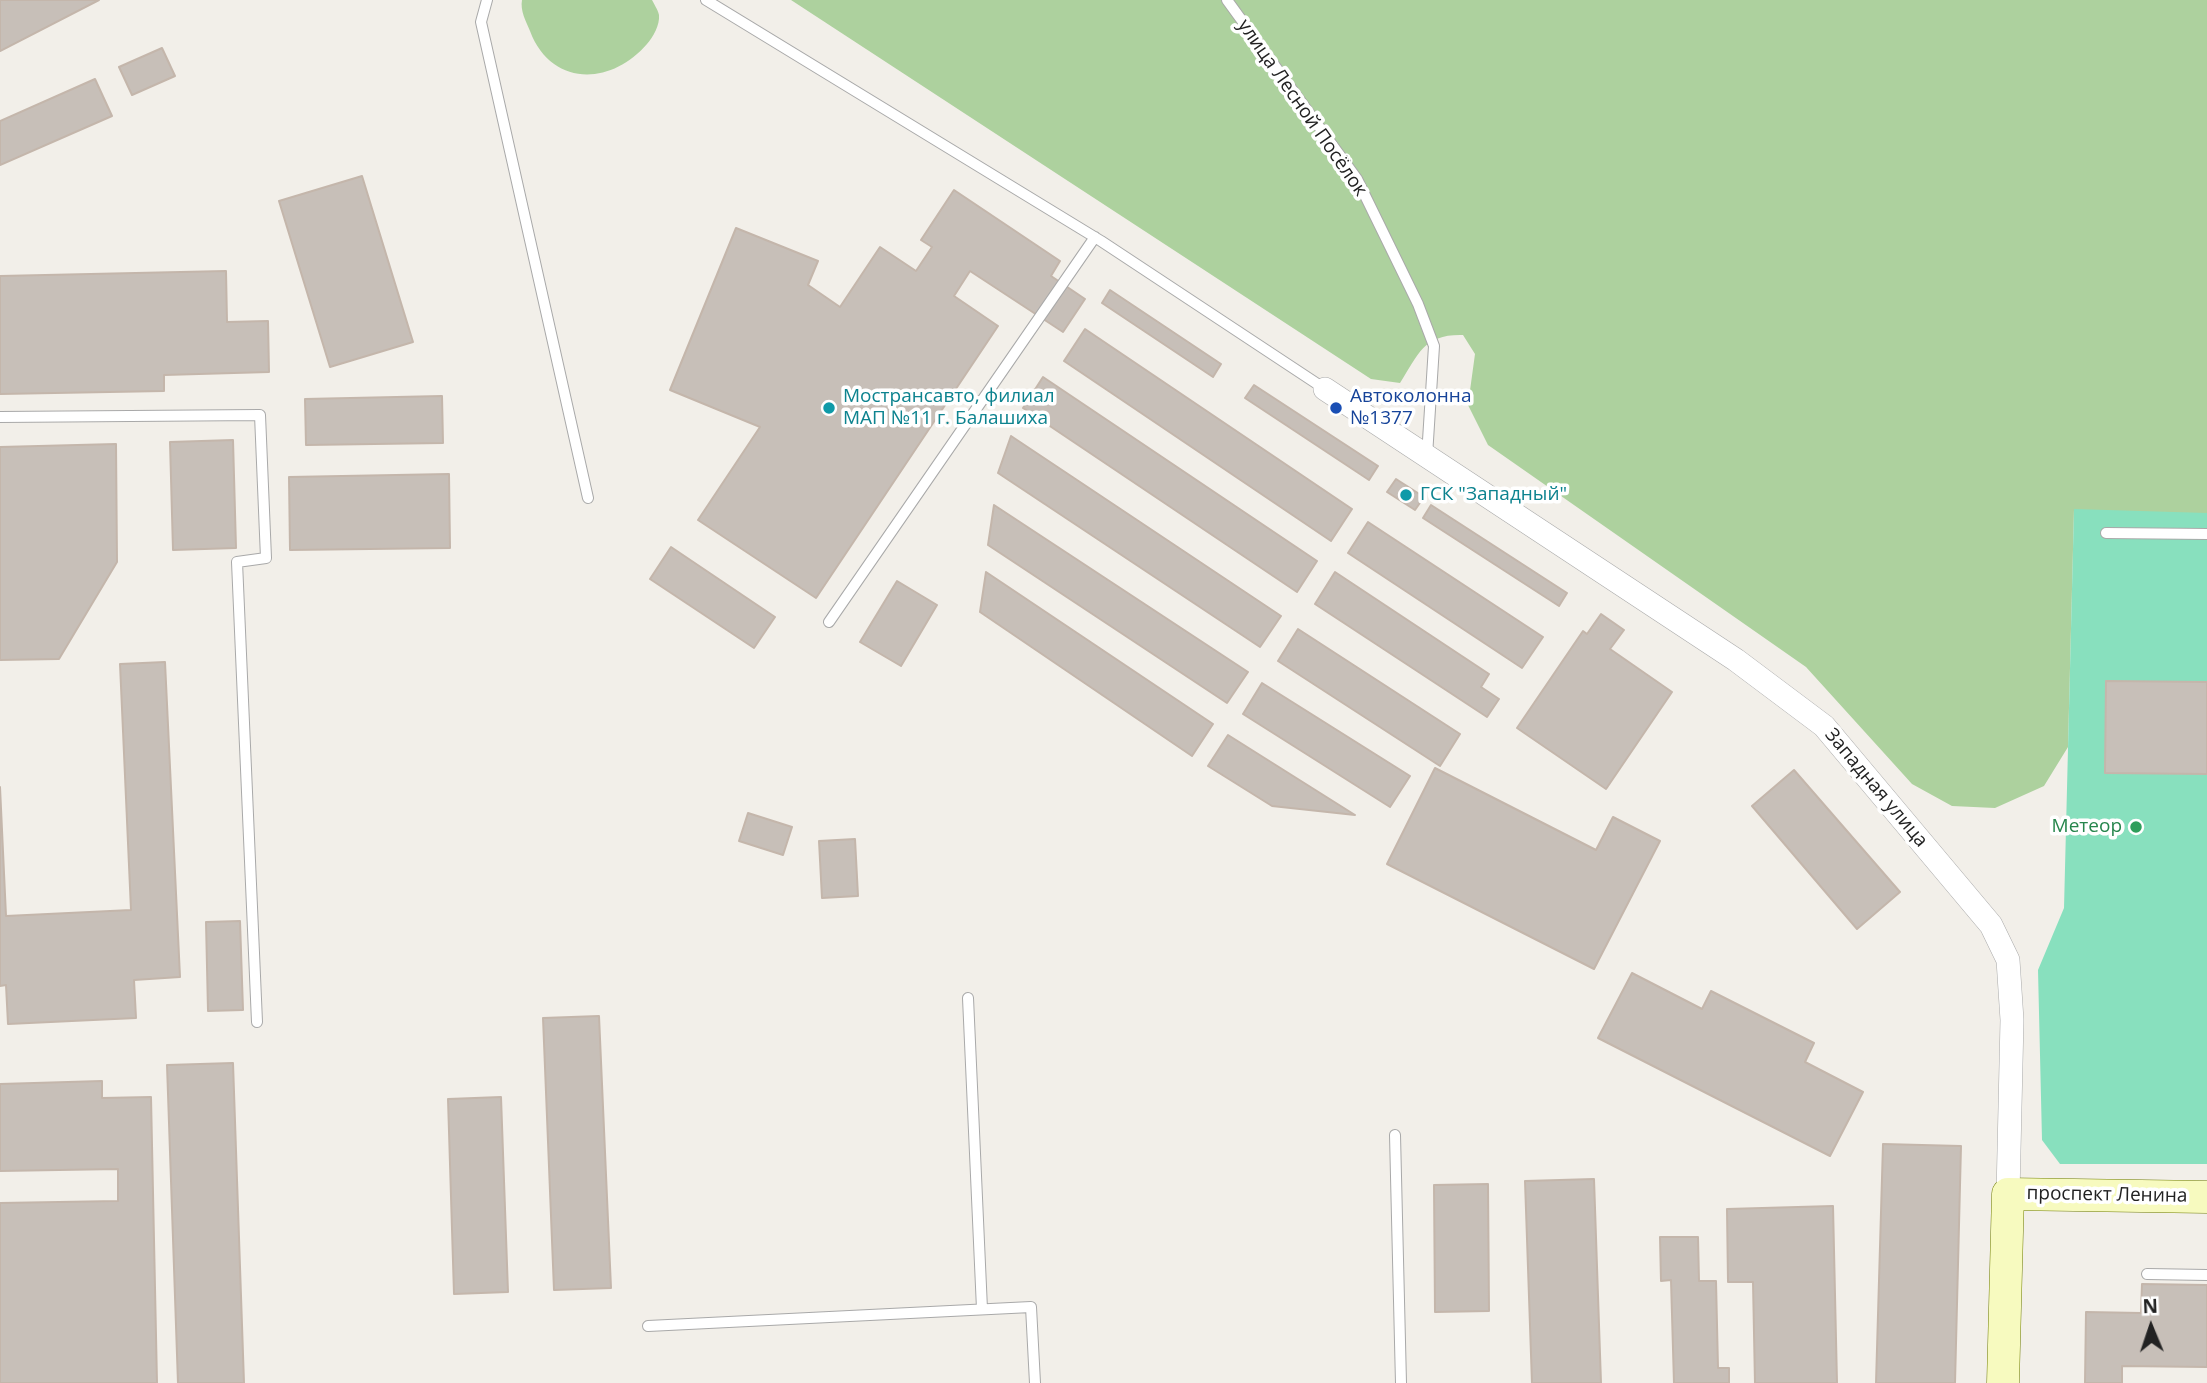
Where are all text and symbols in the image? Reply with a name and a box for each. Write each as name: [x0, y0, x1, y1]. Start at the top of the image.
street label: улица Лесной Посёлок: [1232, 15, 1372, 201]
place label: Мострансавто, филиал МАП №11 г. Балашиха: [843, 386, 1055, 430]
place label: Автоколонна №1377: [1350, 386, 1471, 430]
marker: Мострансавто, филиал МАП №11 г. Балашиха: [821, 400, 837, 416]
marker: Автоколонна №1377: [1328, 400, 1344, 416]
place label: ГСК "Западный": [1420, 484, 1567, 506]
marker: ГСК "Западный": [1398, 487, 1414, 503]
street label: Западная улица: [1820, 724, 1932, 852]
place label: Метеор: [2052, 816, 2122, 838]
marker: Метеор: [2128, 819, 2144, 835]
street label: проспект Ленина: [2026, 1182, 2188, 1208]
north arrow: [2116, 1292, 2186, 1362]
text: N: [2142, 1293, 2158, 1319]

